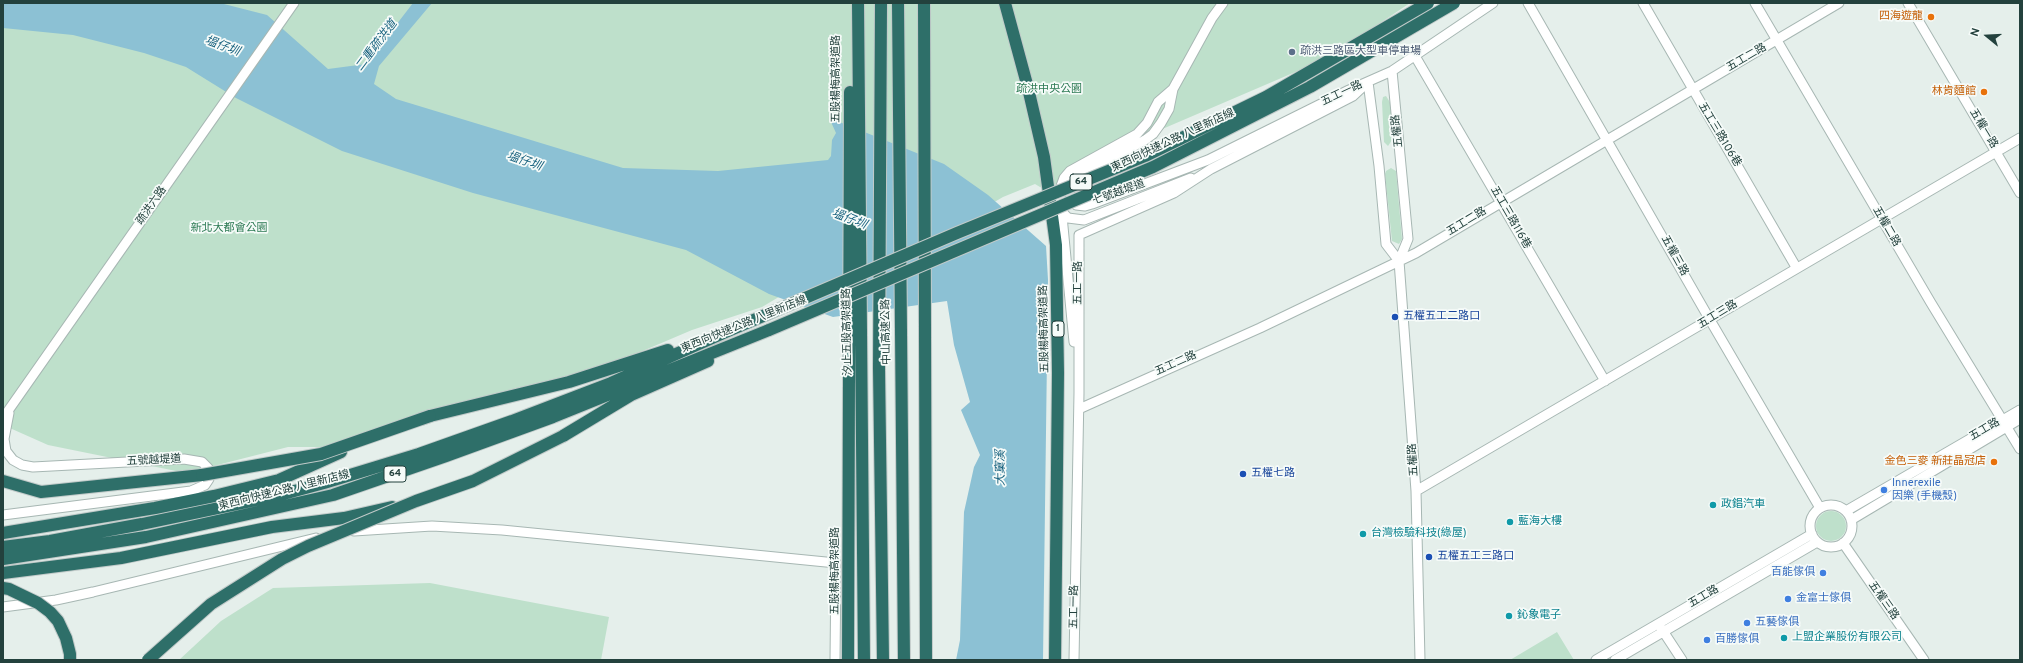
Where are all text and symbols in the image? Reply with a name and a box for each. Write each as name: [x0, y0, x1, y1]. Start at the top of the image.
place label: 四海遊龍: [1879, 10, 1923, 24]
marker: 四海遊龍: [1926, 12, 1936, 22]
north arrow: [1967, 16, 2007, 56]
water label: 二重疏洪道: [353, 18, 401, 74]
text: N: [1968, 26, 1983, 38]
water label: 塭仔圳: [203, 34, 241, 60]
street label: 五股楊梅高架道路: [830, 35, 844, 123]
street label: 五工二路: [1725, 41, 1769, 75]
place label: 疏洪三路區大型車停車場: [1300, 45, 1421, 59]
marker: 疏洪三路區大型車停車場: [1287, 47, 1297, 57]
street label: 五工一路: [1319, 79, 1365, 109]
park label: 疏洪中央公園: [1016, 83, 1082, 97]
place label: 林肯麵館: [1932, 85, 1976, 99]
marker: 林肯麵館: [1979, 87, 1989, 97]
street label: 五工三路106巷: [1695, 100, 1743, 170]
street label: 東西向快速公路 八里新店線: [1109, 107, 1237, 175]
street label: 五權一路: [1966, 107, 2000, 151]
street label: 五權路: [1390, 114, 1406, 148]
water label: 塭仔圳: [505, 149, 543, 175]
road number: 64: [1070, 174, 1092, 190]
street label: 七號越堤道: [1091, 177, 1147, 209]
street label: 疏洪六路: [134, 184, 170, 228]
street label: 五工三路116巷: [1487, 184, 1533, 252]
street label: 五工二路: [1445, 205, 1489, 239]
street label: 五權二路: [1869, 205, 1903, 249]
water label: 塭仔圳: [830, 207, 868, 233]
park label: 新北大都會公園: [191, 222, 267, 236]
street label: 五權三路: [1658, 234, 1690, 278]
street label: 五工一路: [1072, 261, 1086, 305]
street label: 五股楊梅高架道路: [1038, 285, 1052, 373]
street label: 汐止五股高架道路: [841, 288, 855, 376]
street label: 東西向快速公路 八里新店線: [679, 294, 809, 356]
street label: 五工三路: [1696, 298, 1740, 332]
street label: 中山高速公路: [880, 299, 894, 365]
place label: 五權五工二路口: [1403, 310, 1480, 324]
marker: 五權五工二路口: [1390, 312, 1400, 322]
road number: 1: [1052, 321, 1064, 337]
street label: 五工二路: [1153, 349, 1199, 379]
street label: 五工路: [1967, 416, 2003, 444]
street label: 五權路: [1406, 443, 1422, 477]
water label: 大窠溪: [995, 450, 1009, 486]
street label: 五號越堤道: [126, 453, 182, 469]
place label: 金色三麥 新莊晶冠店: [1884, 455, 1986, 469]
marker: 金色三麥 新莊晶冠店: [1989, 457, 1999, 467]
road number: 64: [384, 466, 406, 482]
place label: 五權七路: [1251, 467, 1295, 481]
street label: 東西向快速公路 八里新店線: [217, 468, 351, 514]
marker: 五權七路: [1238, 469, 1248, 479]
place label: Innerexile 因樂 (手機殼): [1892, 477, 1957, 503]
marker: Innerexile 因樂 (手機殼): [1879, 485, 1889, 495]
place label: 政錩汽車: [1721, 498, 1765, 512]
marker: 政錩汽車: [1708, 500, 1718, 510]
place label: 藍海大樓: [1518, 515, 1562, 529]
marker: 藍海大樓: [1505, 517, 1515, 527]
street label: 五股楊梅高架道路: [829, 527, 843, 615]
place label: 台灣檢驗科技(綠屋): [1371, 527, 1467, 541]
marker: 台灣檢驗科技(綠屋): [1358, 529, 1368, 539]
place label: 五權五工三路口: [1437, 550, 1514, 564]
marker: 五權五工三路口: [1424, 552, 1434, 562]
place label: 百能傢俱: [1771, 566, 1815, 580]
marker: 百能傢俱: [1818, 568, 1828, 578]
street label: 五權三路: [1865, 579, 1901, 623]
street label: 五工路: [1686, 583, 1722, 611]
street label: 五工一路: [1068, 585, 1082, 629]
place label: 金富士傢俱: [1796, 592, 1851, 606]
marker: 金富士傢俱: [1783, 594, 1793, 604]
place label: 鈊象電子: [1517, 609, 1561, 623]
marker: 鈊象電子: [1504, 611, 1514, 621]
place label: 五藝傢俱: [1755, 616, 1799, 630]
marker: 五藝傢俱: [1742, 618, 1752, 628]
place label: 上盟企業股份有限公司: [1792, 631, 1902, 645]
place label: 百勝傢俱: [1715, 633, 1759, 647]
marker: 上盟企業股份有限公司: [1779, 633, 1789, 643]
marker: 百勝傢俱: [1702, 635, 1712, 645]

